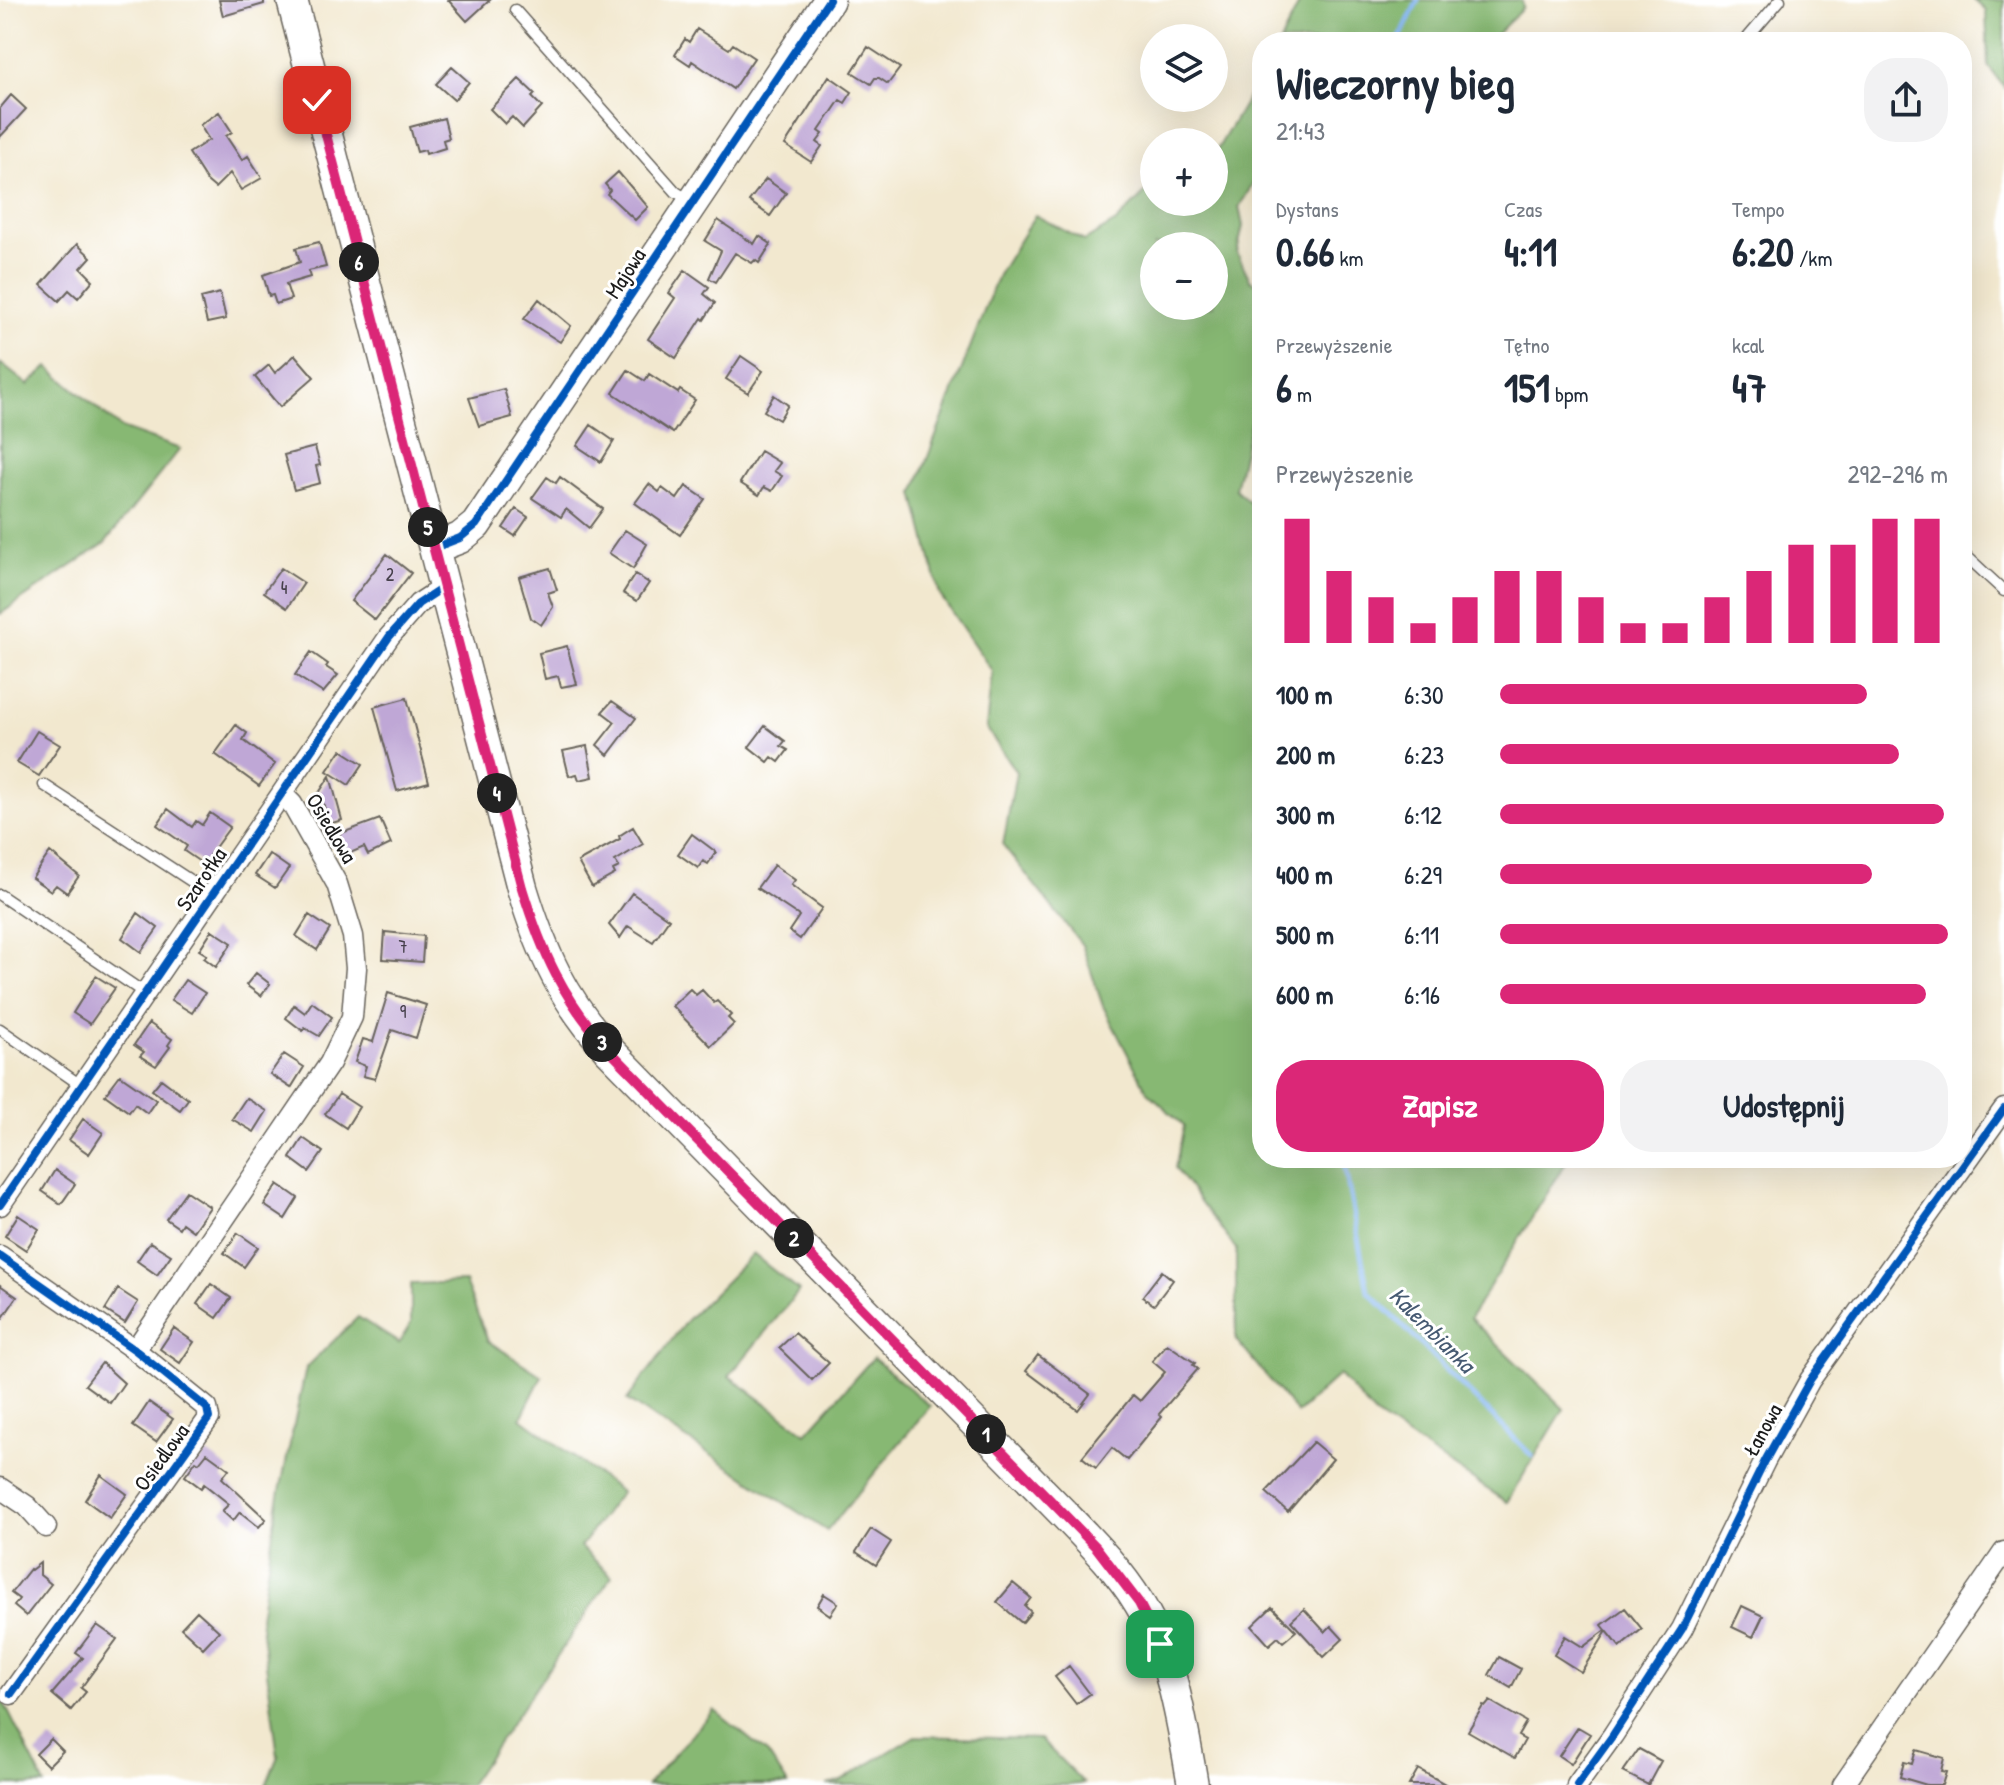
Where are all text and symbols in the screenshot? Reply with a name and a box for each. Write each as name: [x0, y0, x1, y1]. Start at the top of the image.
map controls: [1140, 24, 1228, 320]
button: layers: [1140, 24, 1228, 112]
text: Wieczorny bieg: [1276, 53, 1515, 113]
button: share: [1864, 58, 1948, 142]
pin: [283, 66, 351, 134]
icon: check: [295, 78, 339, 122]
text: 21:43: [1276, 113, 1325, 148]
button: +: [1140, 128, 1228, 216]
text: Dystans: [1276, 194, 1339, 224]
text: Czas: [1504, 194, 1543, 224]
text: Tempo: [1732, 194, 1784, 224]
text: 0.66: [1276, 224, 1334, 278]
text: 4:11: [1504, 224, 1557, 278]
text: 6:20: [1732, 224, 1794, 278]
button: −: [1140, 232, 1228, 320]
pin: 6: [339, 242, 379, 282]
street label: Majowa: [598, 242, 653, 304]
text: km: [1334, 243, 1364, 273]
text: /km: [1794, 243, 1832, 273]
text: 6: [355, 247, 363, 277]
text: Przewyższenie: [1276, 330, 1392, 360]
text: Tętno: [1504, 330, 1549, 360]
text: kcal: [1732, 330, 1764, 360]
text: 6: [1276, 360, 1292, 414]
text: 151: [1504, 360, 1550, 414]
text: 47: [1732, 360, 1767, 414]
text: m: [1292, 379, 1312, 409]
text: bpm: [1550, 379, 1588, 409]
text: Przewyższenie: [1276, 456, 1414, 491]
text: 292–296 m: [1847, 456, 1948, 491]
pin: 5: [408, 507, 448, 547]
text: 5: [423, 512, 433, 542]
house number: 2: [386, 562, 395, 587]
house number: 4: [281, 575, 288, 600]
text: 100 m: [1276, 677, 1332, 712]
text: 6:30: [1404, 677, 1444, 712]
text: 200 m: [1276, 737, 1335, 772]
text: 6:23: [1404, 737, 1444, 772]
pin: 4: [477, 773, 517, 813]
text: 4: [493, 778, 501, 808]
street label: Osiedlowa: [299, 787, 365, 869]
text: 300 m: [1276, 797, 1335, 832]
text: 6:12: [1404, 797, 1442, 832]
street label: Szarotka: [169, 841, 233, 917]
text: 400 m: [1276, 857, 1333, 892]
text: 6:29: [1404, 857, 1442, 892]
text: 500 m: [1276, 917, 1334, 952]
text: 6:11: [1404, 917, 1439, 952]
house number: 7: [399, 934, 408, 959]
text: 600 m: [1276, 977, 1333, 1012]
text: 6:16: [1404, 977, 1440, 1012]
house number: 9: [400, 999, 407, 1024]
pin: 3: [582, 1022, 622, 1062]
text: 3: [597, 1027, 607, 1057]
button: Zapisz: [1276, 1060, 1604, 1152]
button: Udostępnij: [1620, 1060, 1948, 1152]
pin: 2: [774, 1218, 814, 1258]
text: 2: [789, 1223, 799, 1253]
water label: Kalembianka: [1383, 1279, 1484, 1381]
street label: Łanowa: [1735, 1398, 1789, 1462]
pin: 1: [966, 1414, 1006, 1454]
street label: Osiedlowa: [126, 1417, 196, 1497]
text: 1: [982, 1419, 990, 1449]
pin: [1126, 1610, 1194, 1678]
icon: arrive: [1138, 1622, 1182, 1666]

